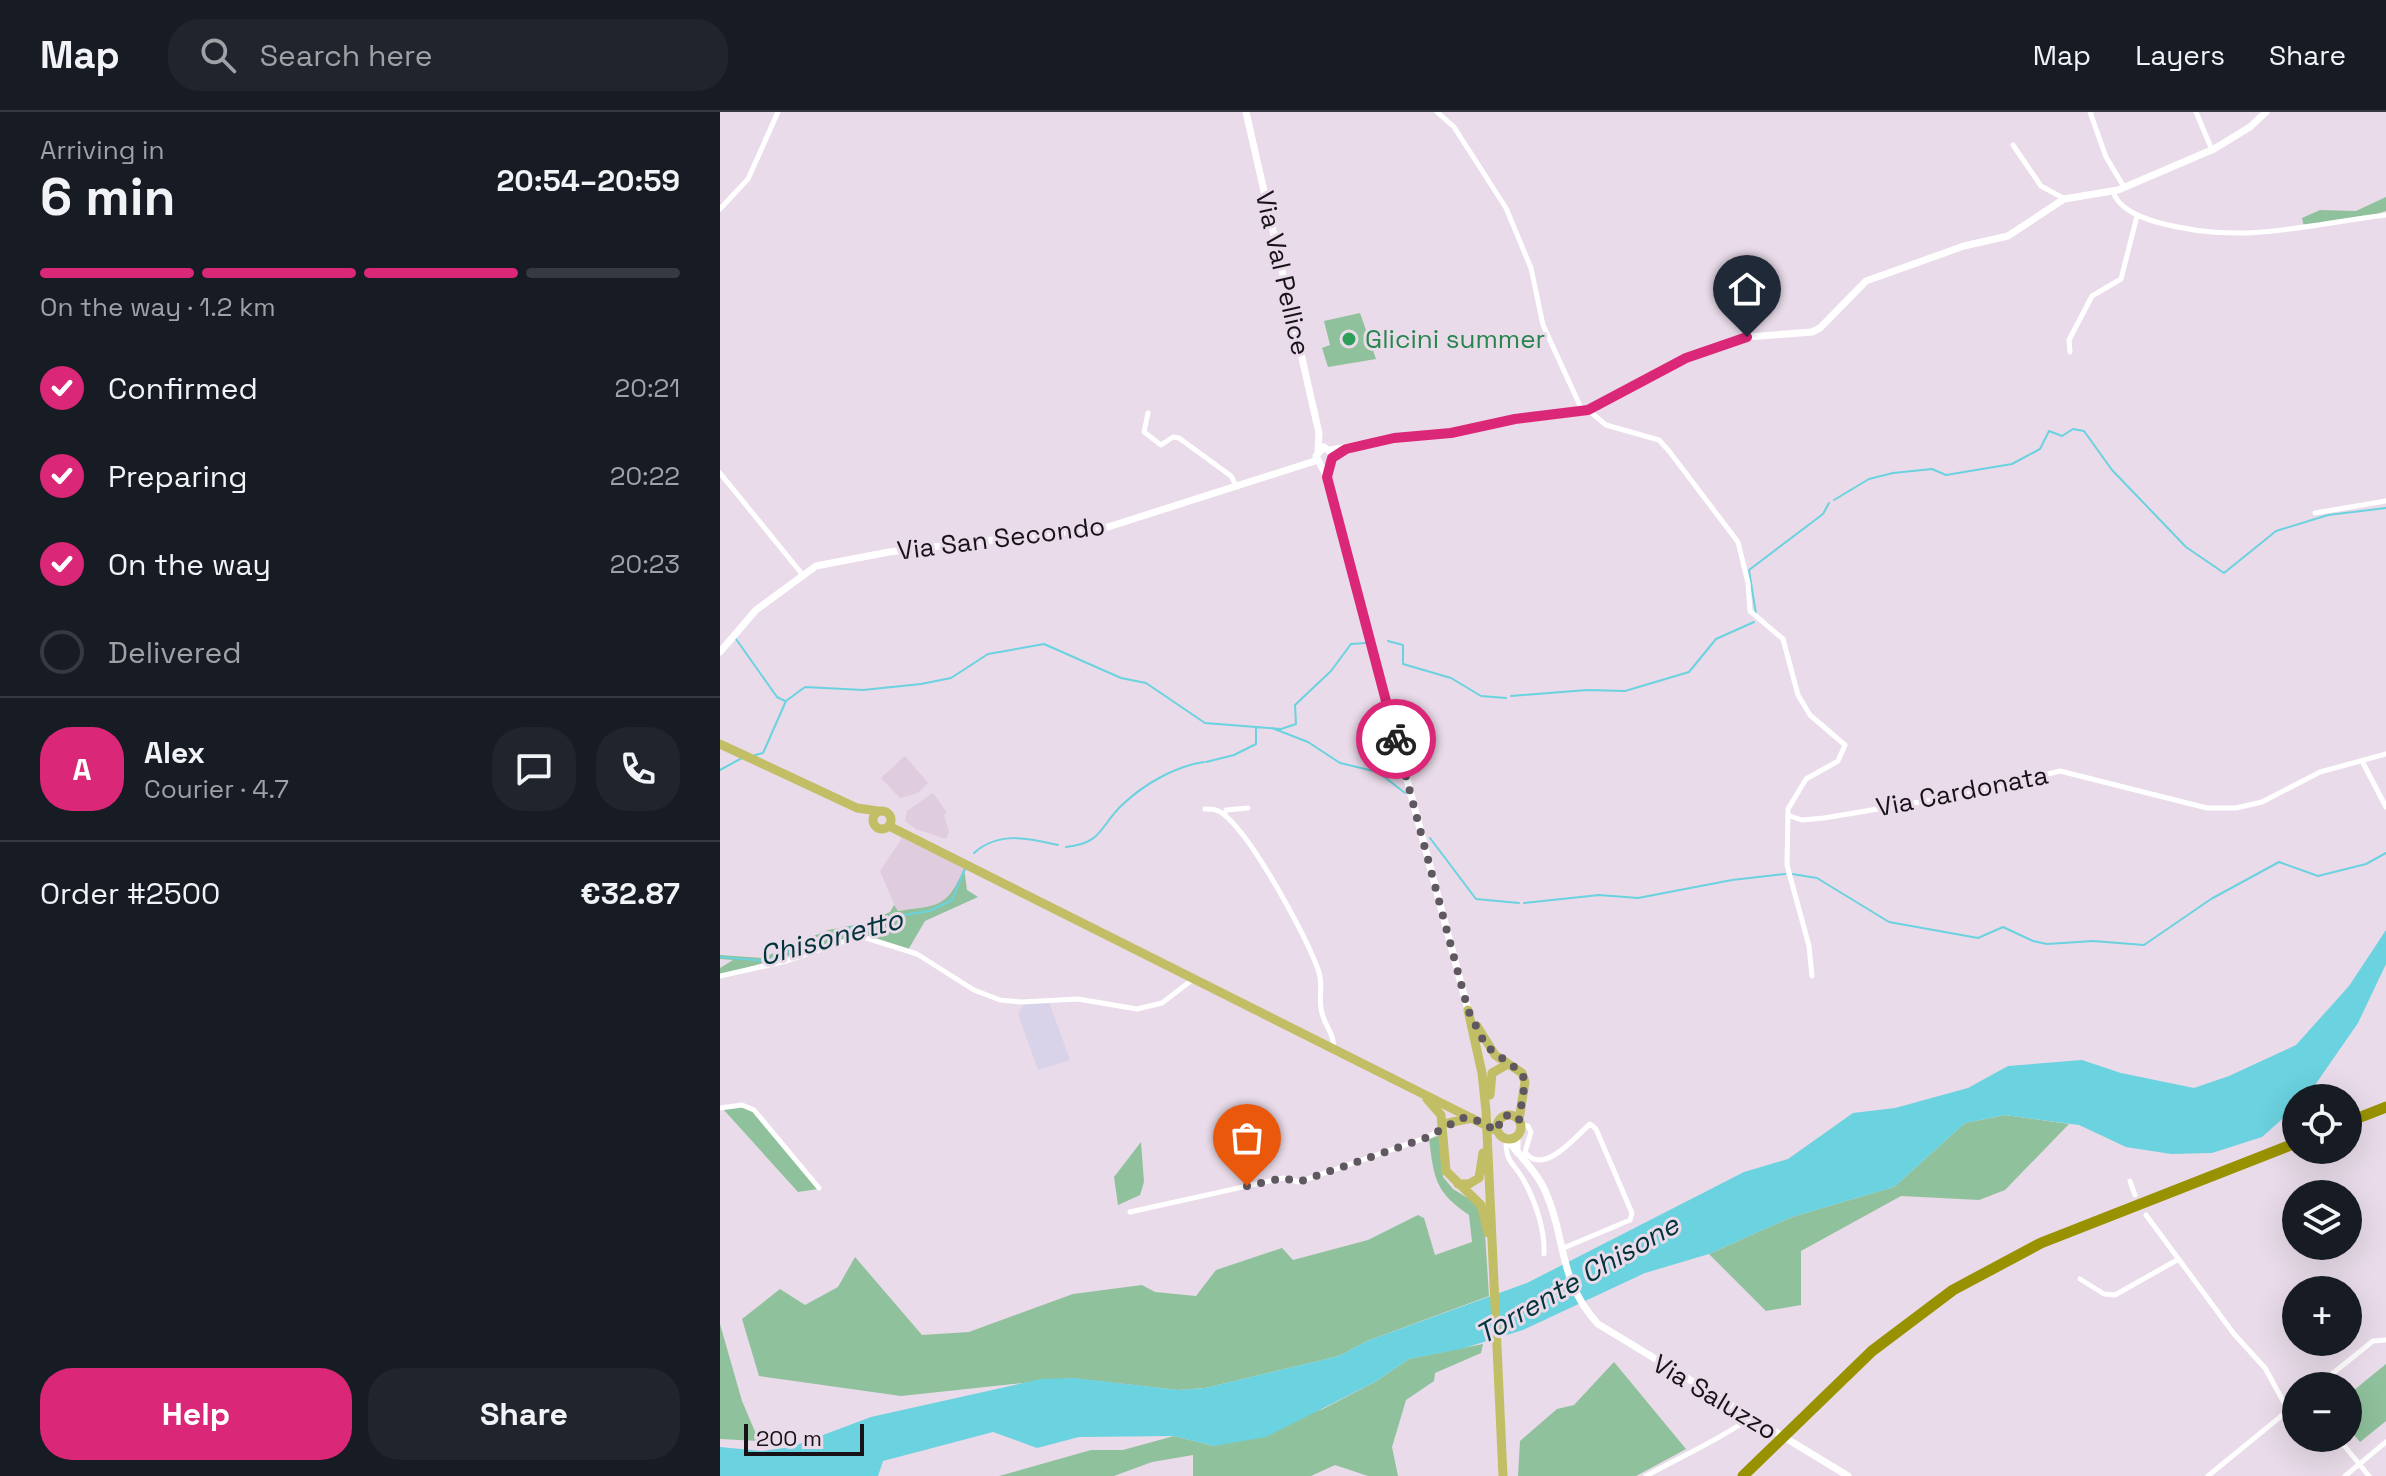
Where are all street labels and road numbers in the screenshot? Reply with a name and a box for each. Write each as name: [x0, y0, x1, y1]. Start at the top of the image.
street label: Via Val Pellice: [1248, 188, 1318, 358]
street label: Via San Secondo: [895, 508, 1107, 568]
street label: Via Cardonata: [1873, 758, 2051, 824]
street label: Via Saluzzo: [1646, 1346, 1784, 1448]

